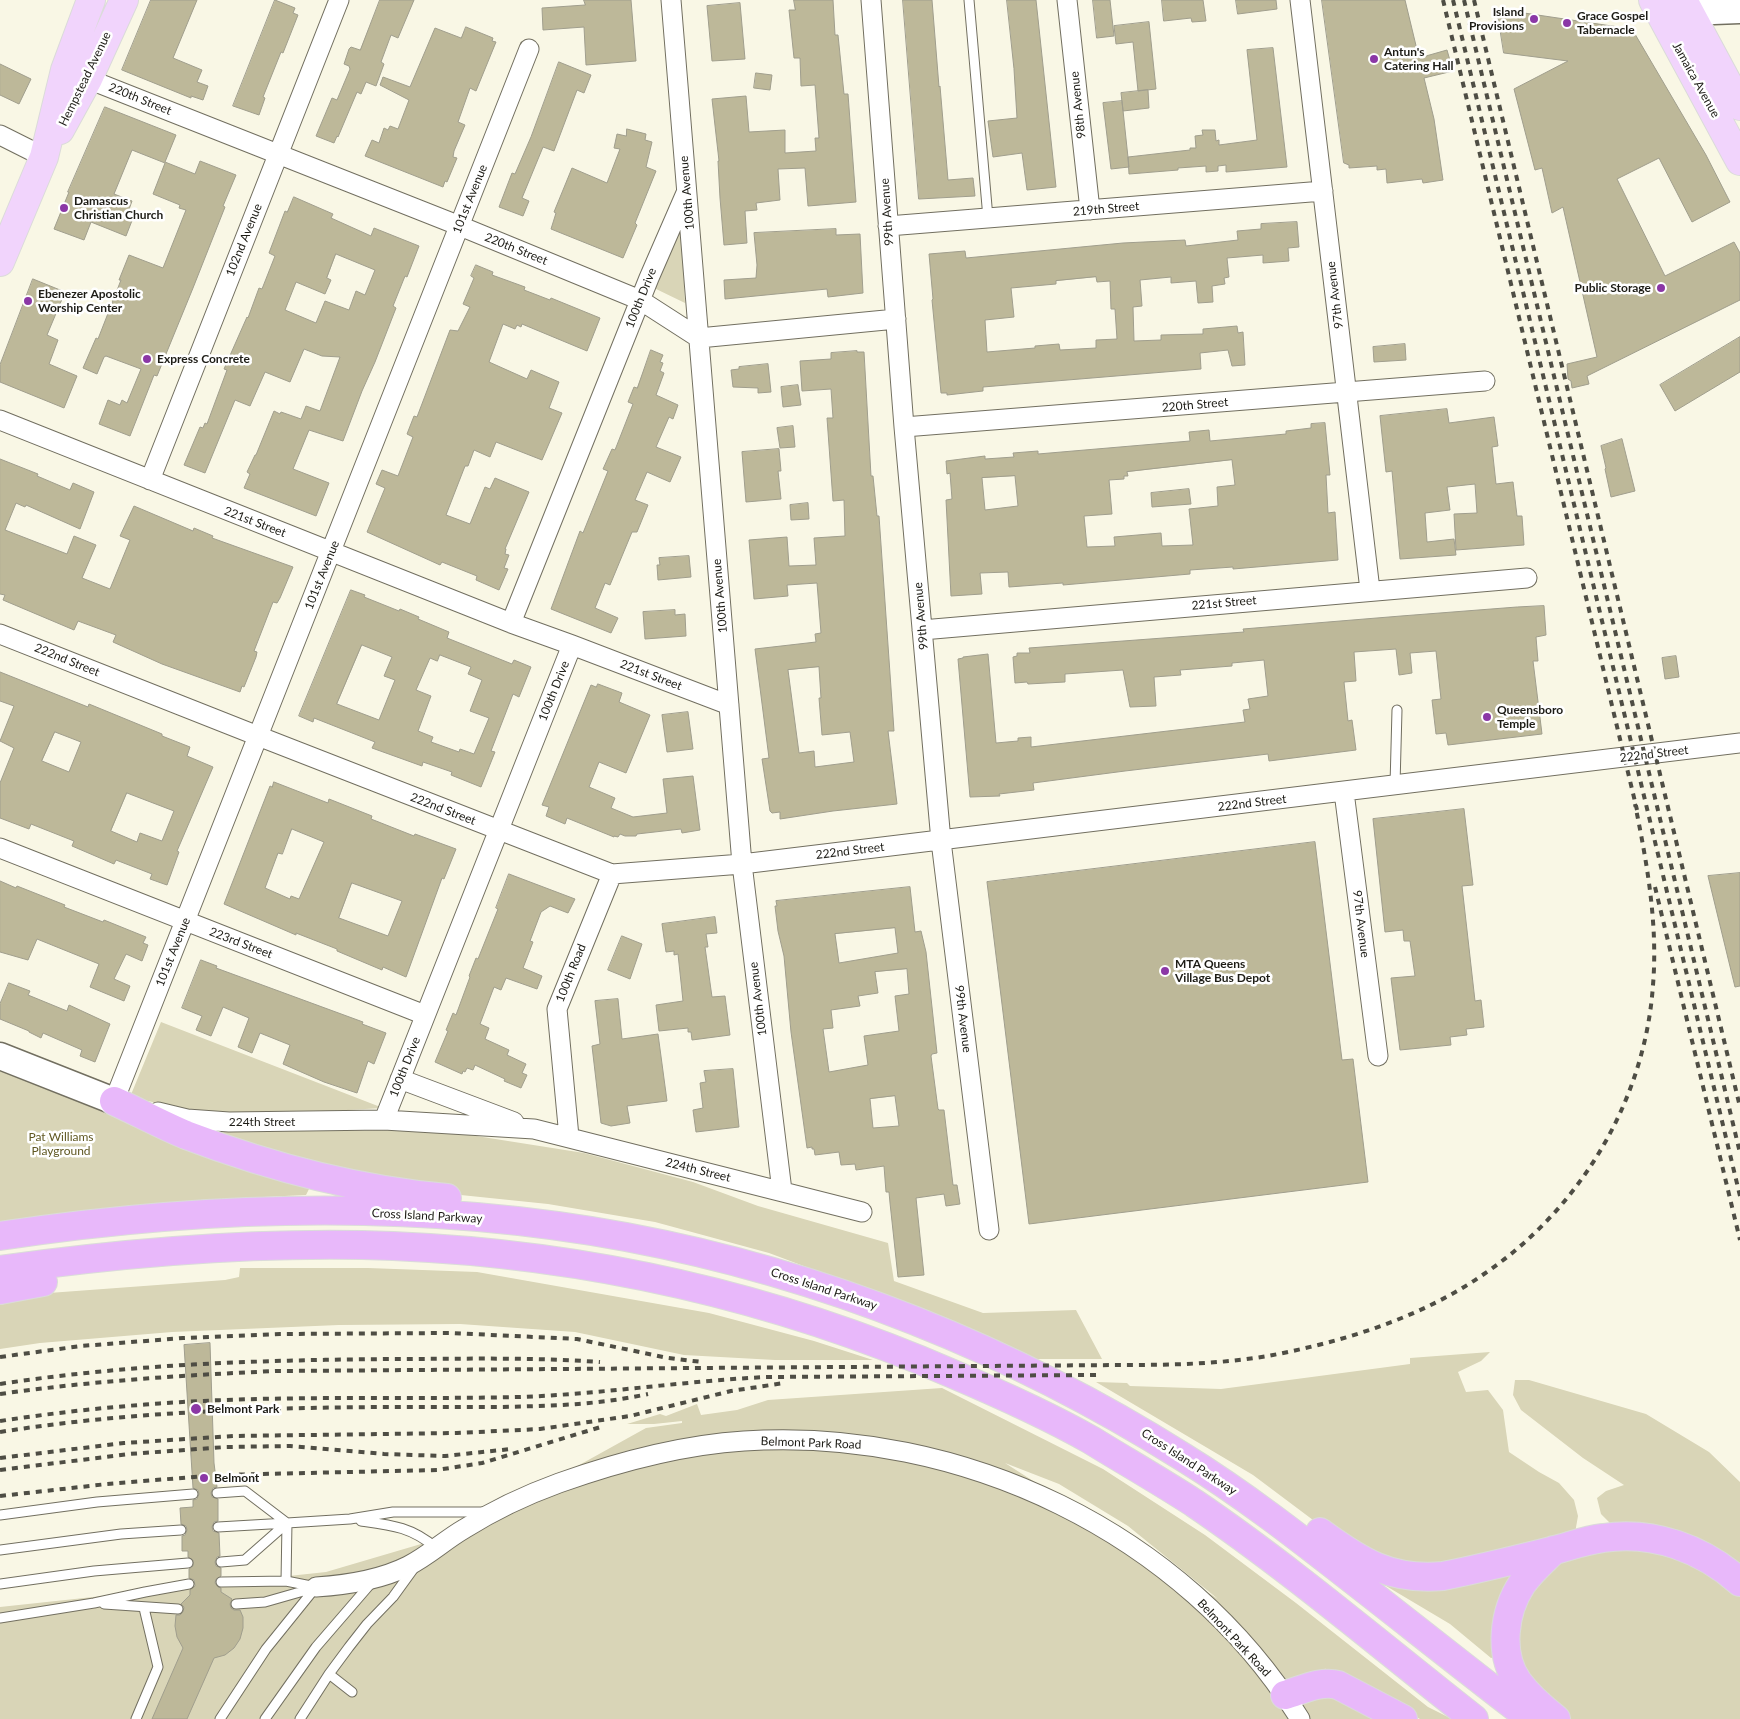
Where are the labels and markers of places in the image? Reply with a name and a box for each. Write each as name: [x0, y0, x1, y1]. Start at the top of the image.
place label: Island Provisions: [1469, 5, 1524, 33]
place label: Grace Gospel Tabernacle: [1577, 9, 1648, 37]
marker: Island Provisions: [1528, 13, 1540, 25]
marker: Grace Gospel Tabernacle: [1561, 17, 1573, 29]
place label: Antun's Catering Hall: [1384, 45, 1453, 73]
marker: Antun's Catering Hall: [1368, 53, 1380, 65]
place label: Damascus Christian Church: [74, 194, 163, 222]
marker: Damascus Christian Church: [58, 202, 70, 214]
place label: Public Storage: [1575, 281, 1651, 295]
marker: Public Storage: [1655, 282, 1667, 294]
place label: Ebenezer Apostolic Worship Center: [38, 287, 141, 315]
marker: Ebenezer Apostolic Worship Center: [22, 295, 34, 307]
place label: Express Concrete: [157, 352, 250, 366]
marker: Express Concrete: [141, 353, 153, 365]
place label: Queensboro Temple: [1497, 703, 1563, 731]
marker: Queensboro Temple: [1481, 711, 1493, 723]
place label: MTA Queens Village Bus Depot: [1175, 957, 1270, 985]
marker: MTA Queens Village Bus Depot: [1159, 965, 1171, 977]
marker: Belmont Park: [189, 1402, 203, 1416]
place label: Belmont Park: [207, 1402, 279, 1416]
place label: Belmont: [214, 1471, 259, 1485]
marker: Belmont: [198, 1472, 210, 1484]

